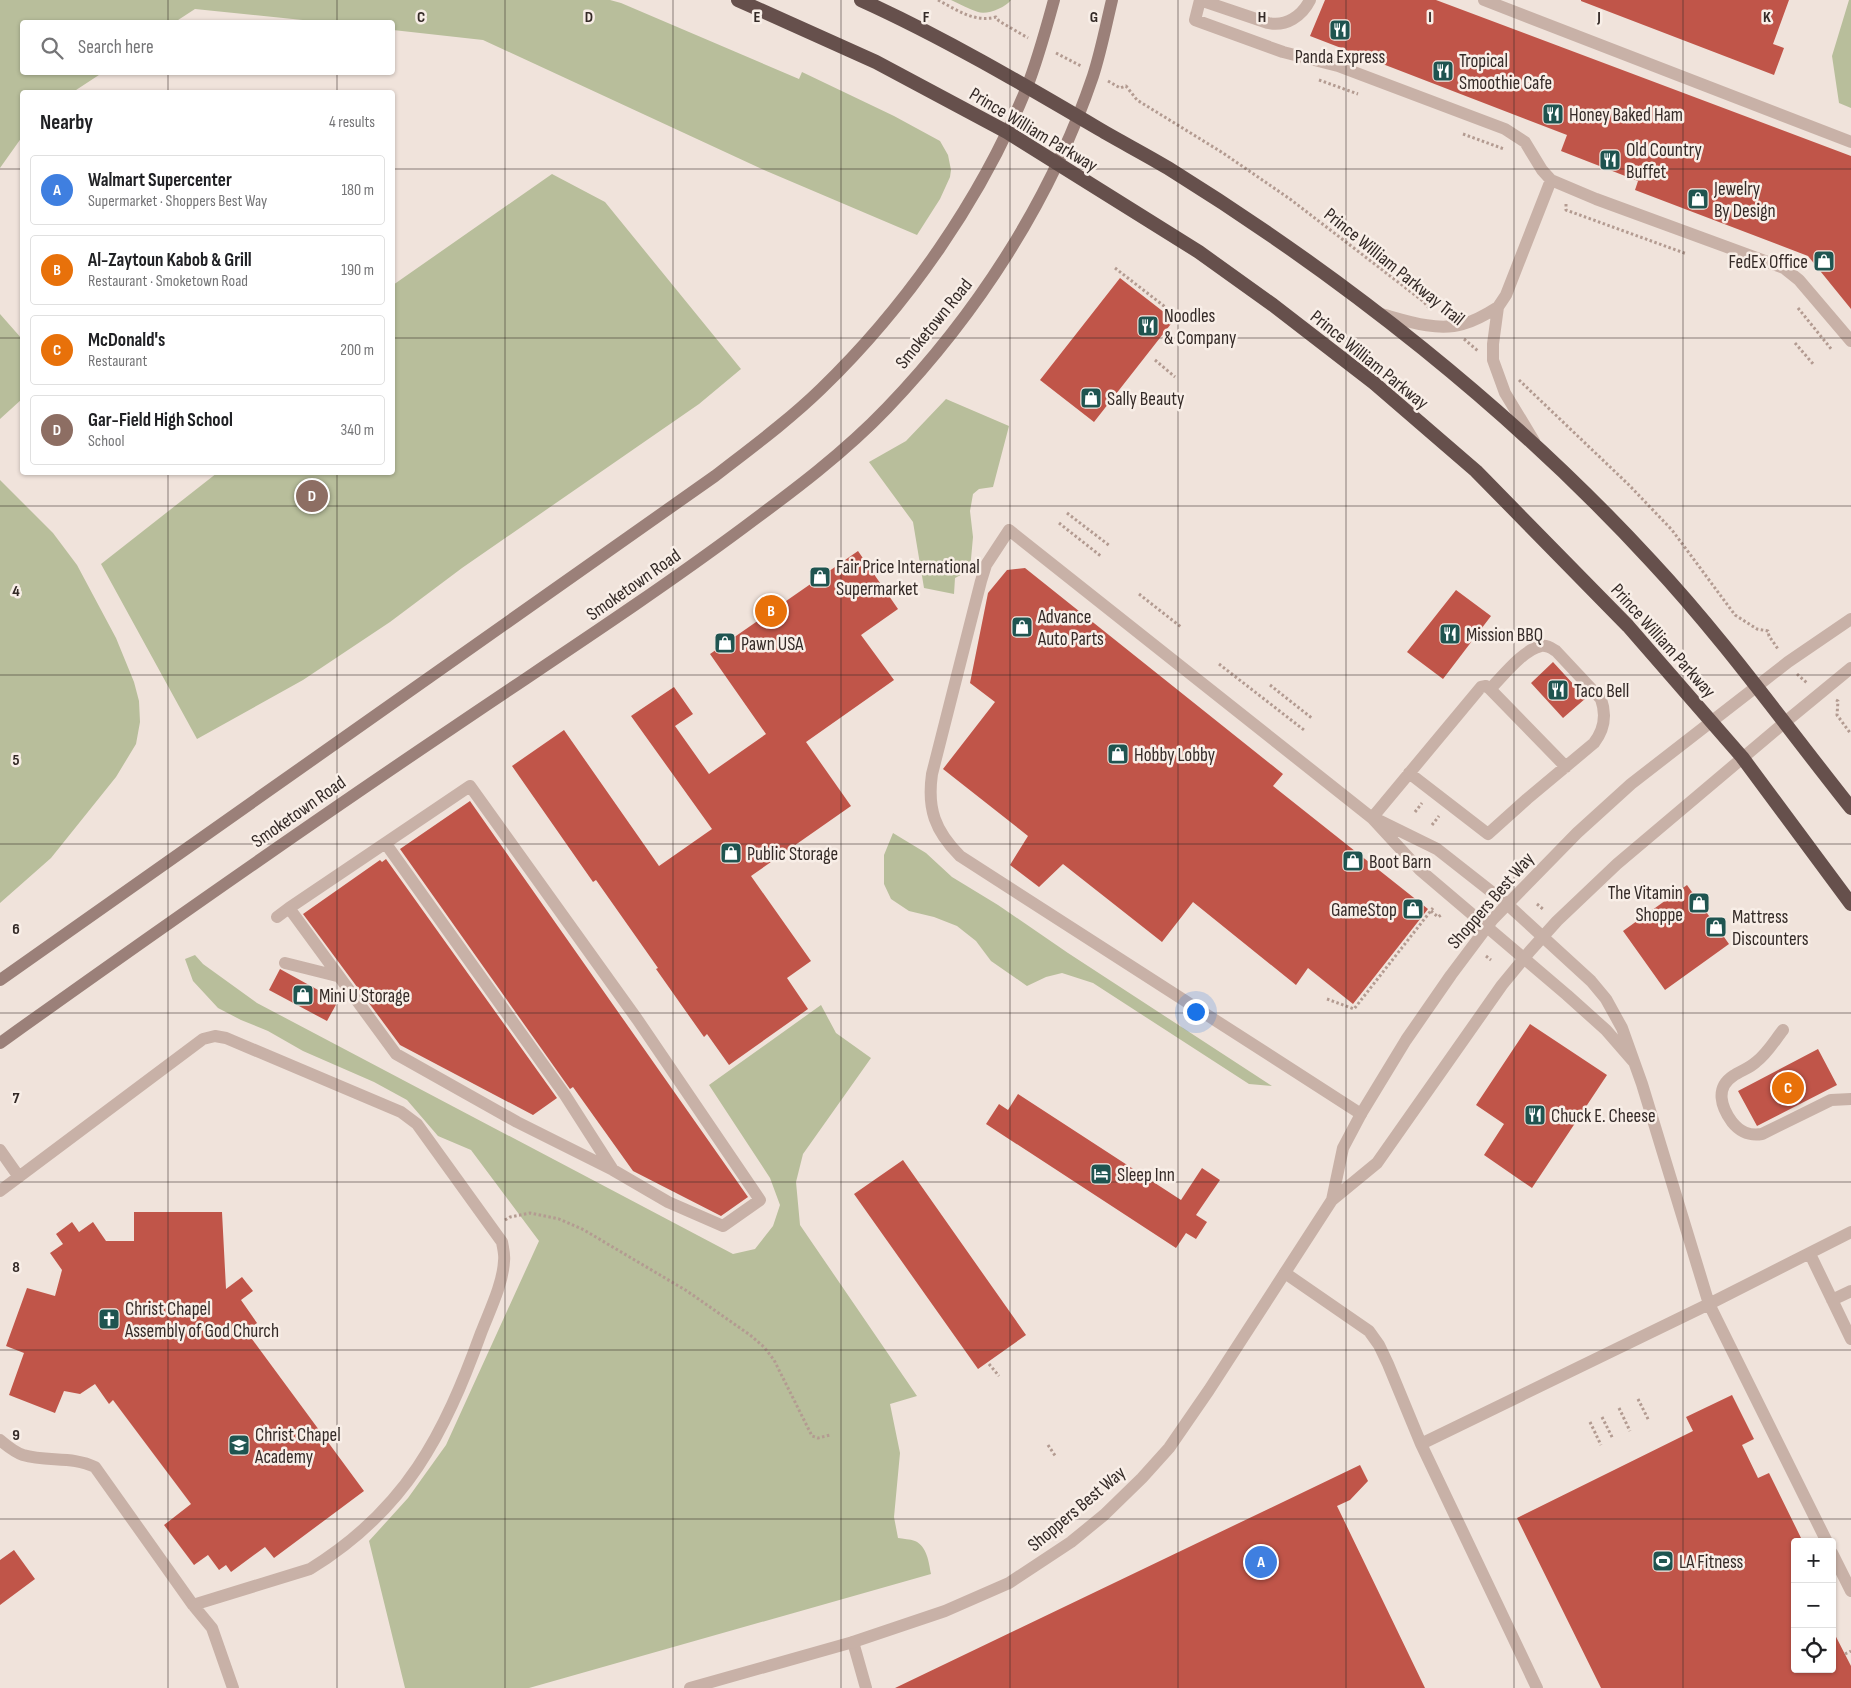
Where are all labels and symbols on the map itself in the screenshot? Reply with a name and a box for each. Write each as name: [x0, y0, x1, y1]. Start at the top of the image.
text: C: [417, 8, 425, 27]
text: D: [585, 8, 593, 27]
text: E: [754, 8, 761, 27]
text: F: [923, 8, 930, 27]
text: G: [1090, 8, 1098, 27]
text: H: [1258, 8, 1266, 27]
text: I: [1428, 8, 1432, 27]
text: J: [1596, 8, 1601, 27]
text: K: [1763, 8, 1771, 27]
restaurant icon: Panda Express: [1328, 18, 1352, 42]
place label: Panda Express: [1295, 46, 1385, 69]
place label: Tropical Smoothie Cafe: [1459, 50, 1552, 95]
restaurant icon: Tropical Smoothie Cafe: [1431, 59, 1455, 83]
street label: Prince William Parkway: [965, 83, 1102, 178]
restaurant icon: Honey Baked Ham: [1541, 102, 1565, 126]
place label: Honey Baked Ham: [1569, 104, 1683, 127]
place label: Old Country Buffet: [1626, 139, 1702, 184]
restaurant icon: Old Country Buffet: [1598, 148, 1622, 172]
place label: Jewelry By Design: [1713, 178, 1776, 223]
shop icon: Jewelry By Design: [1686, 187, 1710, 211]
street label: Prince William Parkway Trail: [1319, 203, 1469, 331]
shop icon: FedEx Office: [1812, 249, 1836, 273]
place label: FedEx Office: [1729, 251, 1808, 274]
street label: Smoketown Road: [891, 274, 978, 374]
place label: Noodles & Company: [1164, 305, 1237, 350]
street label: Prince William Parkway: [1305, 305, 1433, 415]
restaurant icon: Noodles & Company: [1136, 314, 1160, 338]
shop icon: Sally Beauty: [1079, 386, 1103, 410]
place label: Sally Beauty: [1107, 388, 1185, 411]
pin: D: [296, 477, 328, 515]
street label: Smoketown Road: [582, 544, 685, 626]
place label: Fair Price International Supermarket: [836, 556, 980, 601]
shop icon: Fair Price International Supermarket: [808, 565, 832, 589]
street label: Prince William Parkway: [1606, 579, 1721, 703]
text: 4: [12, 582, 20, 601]
pin: B: [755, 592, 787, 630]
place label: Advance Auto Parts: [1037, 606, 1104, 651]
shop icon: Advance Auto Parts: [1010, 615, 1034, 639]
restaurant icon: Mission BBQ: [1438, 622, 1462, 646]
place label: Mission BBQ: [1466, 624, 1543, 647]
shop icon: Pawn USA: [713, 631, 737, 655]
place label: Pawn USA: [741, 633, 804, 656]
restaurant icon: Taco Bell: [1546, 678, 1570, 702]
place label: Taco Bell: [1574, 680, 1629, 703]
shop icon: Hobby Lobby: [1106, 742, 1130, 766]
place label: Hobby Lobby: [1134, 744, 1216, 767]
text: 5: [12, 751, 20, 770]
street label: Smoketown Road: [247, 771, 350, 853]
shop icon: Public Storage: [719, 841, 743, 865]
place label: Public Storage: [747, 843, 838, 866]
street label: Shoppers Best Way: [1443, 847, 1540, 954]
shop icon: Boot Barn: [1341, 849, 1365, 873]
place label: Boot Barn: [1369, 851, 1431, 874]
place label: The Vitamin Shoppe: [1608, 882, 1683, 927]
shop icon: The Vitamin Shoppe: [1687, 891, 1711, 915]
shop icon: GameStop: [1401, 897, 1425, 921]
place label: GameStop: [1331, 899, 1397, 922]
place label: Mattress Discounters: [1732, 906, 1809, 951]
shop icon: Mattress Discounters: [1704, 915, 1728, 939]
text: 6: [12, 920, 20, 939]
shop icon: Mini U Storage: [291, 983, 315, 1007]
place label: Mini U Storage: [319, 985, 410, 1008]
your location: [1183, 999, 1209, 1025]
pin: C: [1772, 1069, 1804, 1107]
text: 7: [13, 1089, 20, 1108]
restaurant icon: Chuck E. Cheese: [1523, 1103, 1547, 1127]
place label: Chuck E. Cheese: [1551, 1105, 1656, 1128]
hotel icon: Sleep Inn: [1089, 1162, 1113, 1186]
place label: Sleep Inn: [1117, 1164, 1175, 1187]
text: 8: [12, 1258, 20, 1277]
place label: Christ Chapel Assembly of God Church: [124, 1298, 279, 1343]
church icon: Christ Chapel Assembly of God Church: [97, 1307, 121, 1331]
place label: Christ Chapel Academy: [254, 1424, 341, 1469]
text: 9: [12, 1426, 20, 1445]
school or university icon: Christ Chapel Academy: [227, 1433, 251, 1457]
street label: Shoppers Best Way: [1023, 1461, 1131, 1557]
pin: A: [1245, 1543, 1277, 1581]
sports icon: LA Fitness: [1651, 1549, 1675, 1573]
place label: LA Fitness: [1679, 1551, 1744, 1574]

